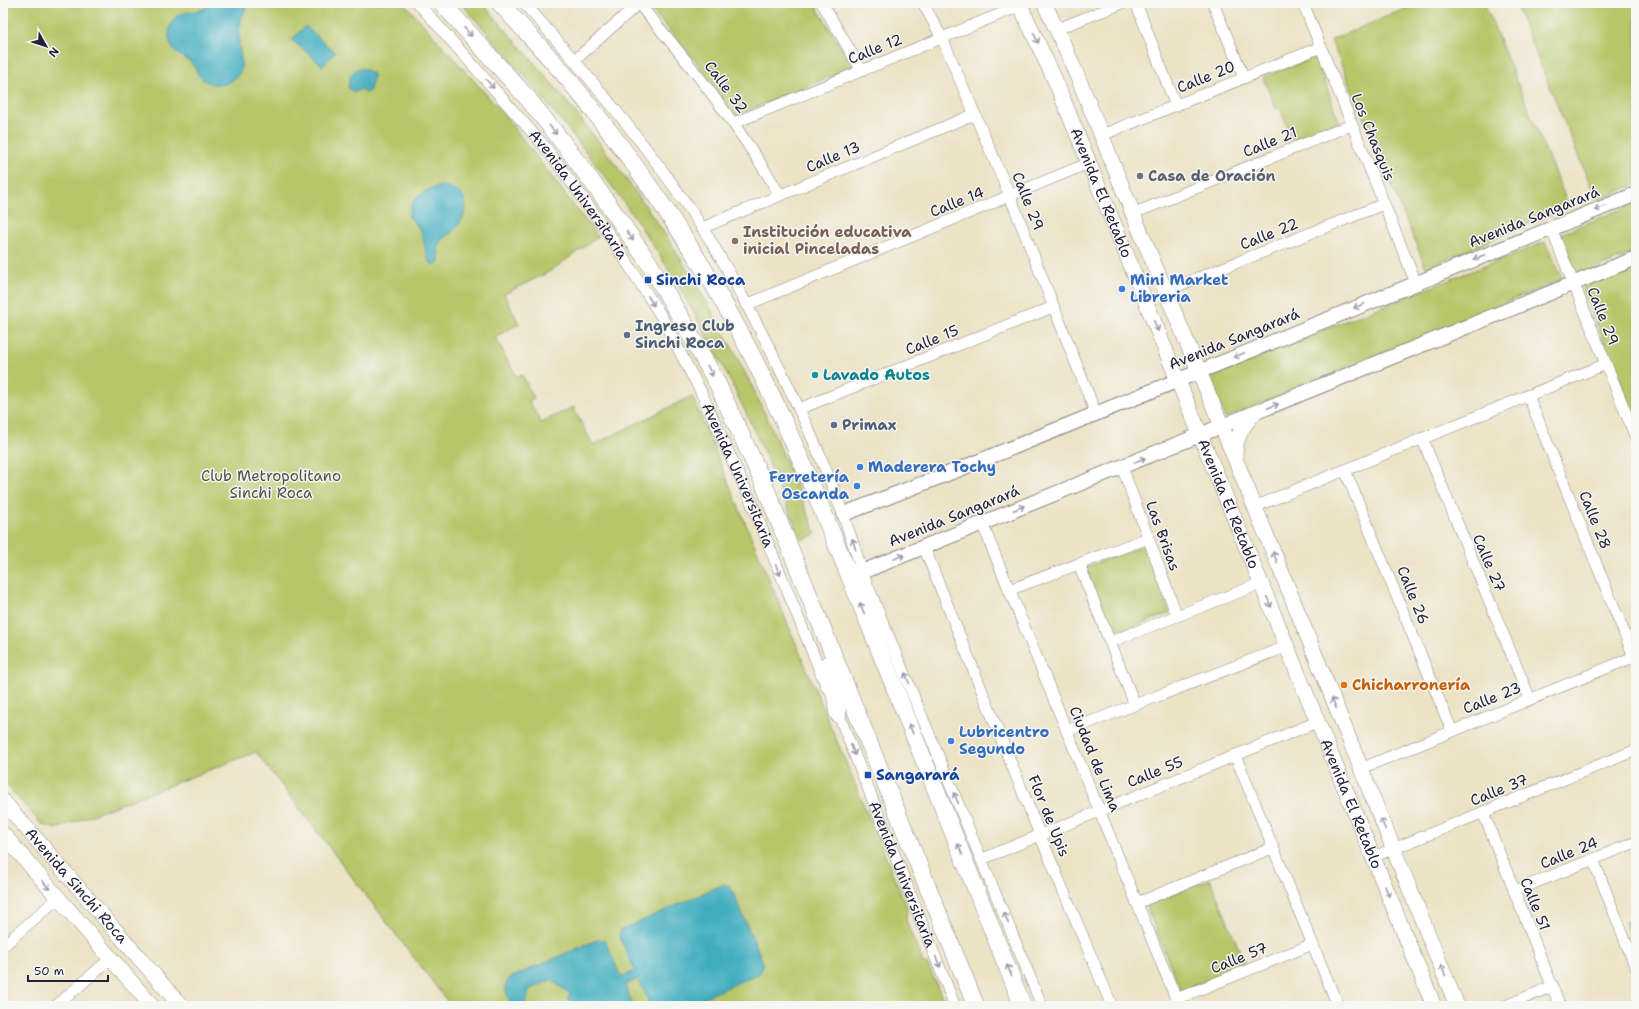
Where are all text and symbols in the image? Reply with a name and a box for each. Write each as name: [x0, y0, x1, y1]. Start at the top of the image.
north arrow: [26, 26, 66, 66]
one-way arrow: [463, 27, 473, 37]
street label: Calle 12: [845, 29, 905, 69]
one-way arrow: [1033, 32, 1040, 44]
text: N: [45, 44, 62, 60]
street label: Calle 20: [1174, 56, 1238, 98]
street label: Calle 32: [700, 57, 752, 117]
one-way arrow: [485, 79, 494, 89]
street label: Los Chasquis: [1346, 90, 1400, 184]
street label: Calle 21: [1240, 122, 1300, 162]
street label: Avenida Universitaria: [524, 125, 633, 264]
one-way arrow: [549, 125, 557, 136]
street label: Avenida El Retablo: [1066, 125, 1137, 261]
street label: Calle 13: [803, 137, 863, 177]
place label: Casa de Oración: [1148, 166, 1276, 186]
street label: Calle 29: [1007, 169, 1049, 233]
marker: Casa de Oración: [1135, 171, 1145, 181]
street label: Avenida Sangarará: [1466, 181, 1603, 252]
street label: Calle 14: [927, 182, 987, 222]
one-way arrow: [1594, 205, 1606, 213]
street label: Calle 22: [1237, 213, 1301, 255]
place label: Institución educativa inicial Pinceladas: [743, 222, 912, 259]
one-way arrow: [626, 230, 634, 241]
marker: Institución educativa inicial Pinceladas: [730, 236, 740, 246]
one-way arrow: [1474, 254, 1486, 262]
place label: Sinchi Roca: [656, 270, 746, 290]
place label: Mini Market Libreria: [1130, 270, 1228, 307]
marker: Sinchi Roca: [643, 275, 653, 285]
marker: Mini Market Libreria: [1117, 284, 1127, 294]
street label: Calle 29: [1582, 284, 1624, 348]
one-way arrow: [648, 295, 656, 307]
street label: Avenida Sangarará: [1166, 303, 1303, 374]
one-way arrow: [1354, 303, 1366, 311]
place label: Ingreso Club Sinchi Roca: [635, 316, 735, 353]
one-way arrow: [1153, 319, 1160, 331]
street label: Calle 15: [902, 320, 962, 360]
marker: Ingreso Club Sinchi Roca: [622, 330, 632, 340]
one-way arrow: [1233, 352, 1245, 360]
one-way arrow: [707, 365, 715, 377]
place label: Lavado Autos: [823, 365, 930, 385]
marker: Lavado Autos: [810, 370, 820, 380]
street label: Avenida Universitaria: [697, 400, 779, 551]
one-way arrow: [1267, 401, 1279, 409]
place label: Primax: [842, 415, 897, 435]
marker: Primax: [829, 420, 839, 430]
street label: Avenida El Retablo: [1193, 436, 1264, 572]
one-way arrow: [1133, 455, 1145, 463]
place label: Maderera Tochy: [868, 457, 996, 477]
marker: Maderera Tochy: [855, 462, 865, 472]
park label: Club Metropolitano Sinchi Roca: [201, 466, 341, 503]
place label: Ferretería Oscanda: [769, 467, 850, 504]
street label: Avenida Sangarará: [886, 480, 1023, 551]
marker: Ferretería Oscanda: [852, 481, 862, 491]
street label: Calle 28: [1574, 488, 1616, 552]
street label: Las Brisas: [1141, 498, 1185, 574]
one-way arrow: [1013, 504, 1025, 512]
street label: Calle 27: [1468, 531, 1510, 595]
one-way arrow: [850, 537, 857, 550]
one-way arrow: [1270, 551, 1278, 563]
one-way arrow: [892, 553, 904, 560]
one-way arrow: [775, 563, 783, 575]
street label: Calle 26: [1392, 563, 1434, 627]
one-way arrow: [1266, 595, 1274, 607]
one-way arrow: [858, 603, 866, 615]
one-way arrow: [902, 672, 910, 684]
place label: Chicharronería: [1352, 675, 1471, 695]
street label: Calle 23: [1460, 677, 1524, 719]
marker: Chicharronería: [1339, 680, 1349, 690]
one-way arrow: [1329, 698, 1337, 710]
street label: Ciudad de Lima: [1065, 703, 1126, 815]
place label: Lubricentro Segundo: [959, 722, 1049, 759]
one-way arrow: [907, 723, 915, 735]
marker: Lubricentro Segundo: [946, 736, 956, 746]
street label: Avenida El Retablo: [1316, 736, 1387, 872]
one-way arrow: [849, 744, 857, 756]
street label: Calle 55: [1124, 752, 1186, 792]
place label: Sangarará: [876, 765, 960, 785]
street label: Calle 37: [1467, 769, 1531, 811]
marker: Sangarará: [863, 770, 873, 780]
street label: Flor de Upis: [1024, 772, 1074, 860]
one-way arrow: [952, 792, 960, 804]
street label: Avenida Universitaria: [864, 798, 941, 951]
one-way arrow: [1378, 818, 1386, 830]
street label: Avenida Sinchi Roca: [21, 824, 133, 948]
street label: Calle 24: [1537, 832, 1601, 874]
one-way arrow: [956, 844, 963, 856]
street label: Calle 51: [1515, 874, 1555, 934]
one-way arrow: [42, 879, 51, 890]
one-way arrow: [1383, 884, 1391, 896]
one-way arrow: [1001, 912, 1009, 924]
street label: Calle 57: [1208, 938, 1270, 978]
one-way arrow: [934, 956, 942, 968]
scale bar: [28, 957, 108, 983]
text: 50 m: [34, 963, 64, 979]
one-way arrow: [1004, 964, 1012, 976]
one-way arrow: [1438, 964, 1446, 976]

